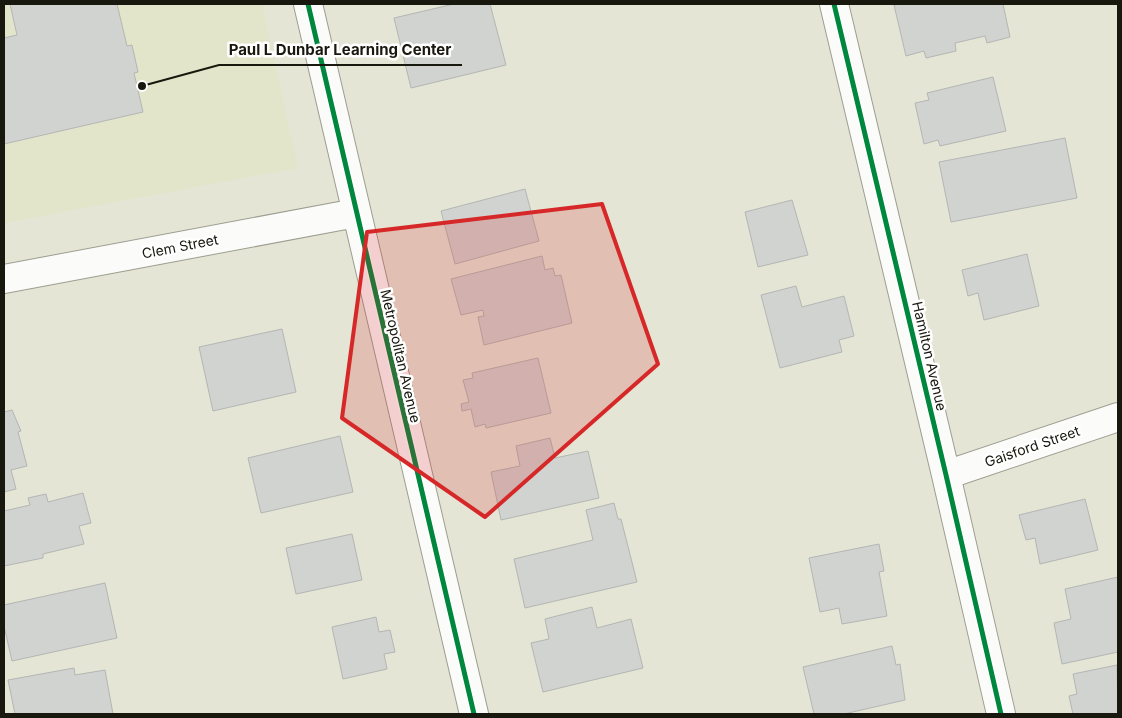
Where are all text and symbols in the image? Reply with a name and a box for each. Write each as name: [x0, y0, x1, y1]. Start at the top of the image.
callout: Paul L Dunbar Learning Center: [219, 35, 462, 65]
text: Paul L Dunbar Learning Center: [229, 40, 451, 59]
street label: Clem Street: [140, 230, 220, 262]
street label: Metropolitan Avenue: [377, 288, 425, 424]
street label: Hamilton Avenue: [909, 300, 951, 412]
street label: Gaisford Street: [982, 422, 1082, 470]

